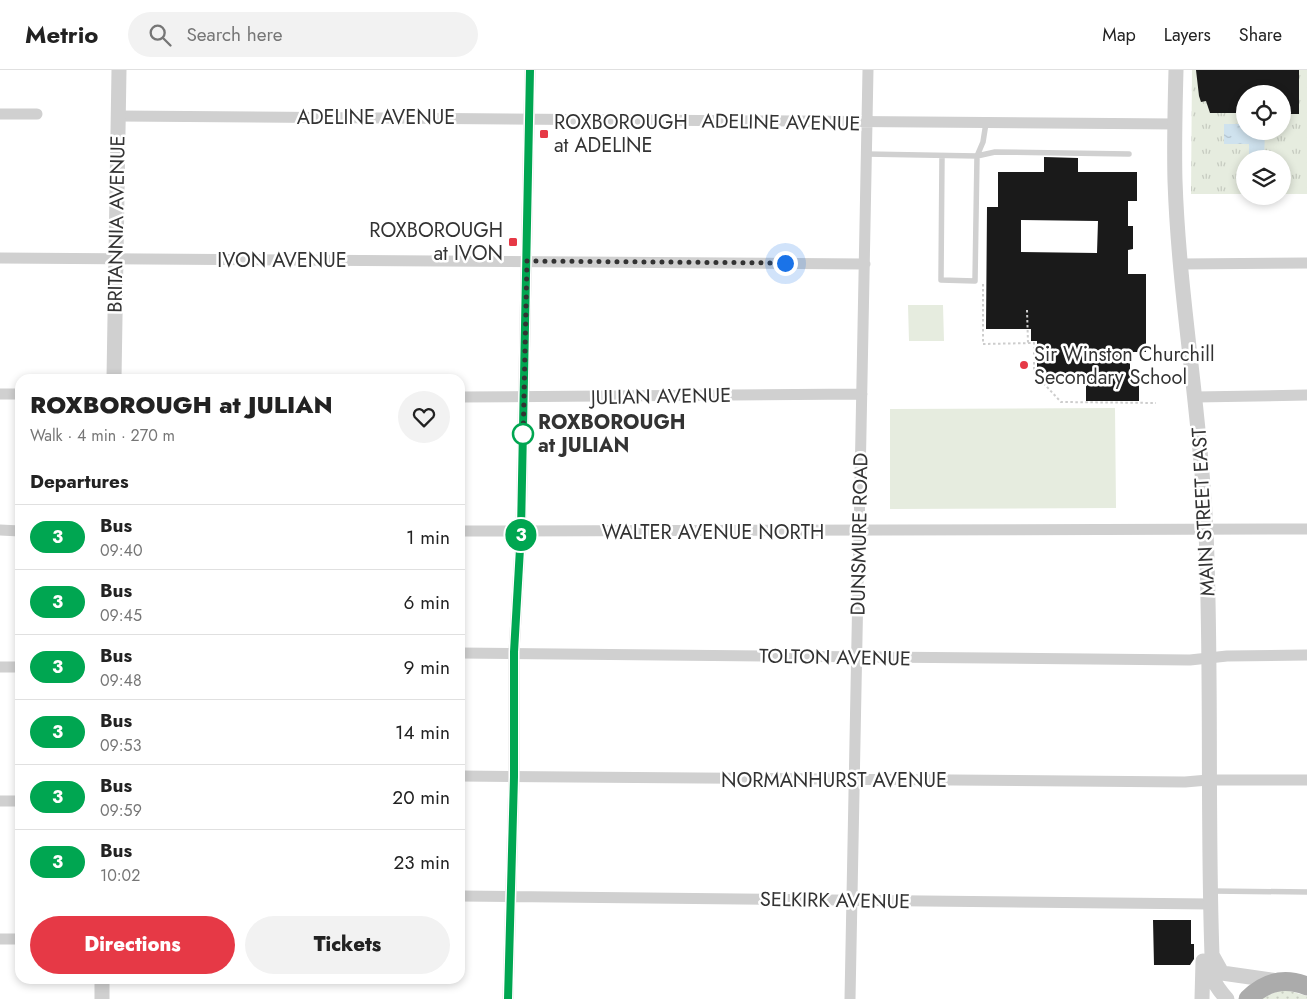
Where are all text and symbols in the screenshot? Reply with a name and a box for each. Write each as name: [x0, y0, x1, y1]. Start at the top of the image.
search box: [128, 12, 478, 57]
text: Metrio: [25, 17, 98, 52]
icon: search: [146, 21, 174, 49]
text: Search here: [186, 21, 283, 48]
text: Map: [1102, 22, 1136, 48]
text: Layers: [1164, 22, 1211, 48]
text: Share: [1239, 22, 1282, 48]
map controls: [1236, 85, 1291, 205]
button: locate: [1236, 85, 1291, 140]
street label: ADELINE AVENUE: [297, 103, 455, 132]
street label: ADELINE AVENUE: [701, 107, 861, 138]
place label: ROXBOROUGH at ADELINE: [554, 108, 688, 160]
marker: ROXBOROUGH at ADELINE: [538, 128, 550, 140]
street label: BRITANNIA AVENUE: [100, 135, 133, 313]
button: layers: [1236, 150, 1291, 205]
place label: ROXBOROUGH at IVON: [369, 216, 503, 268]
marker: ROXBOROUGH at IVON: [507, 236, 519, 248]
street label: IVON AVENUE: [217, 246, 347, 275]
your location: [773, 251, 798, 276]
place label: Sir Winston Churchill Secondary School: [1034, 340, 1215, 392]
marker: Sir Winston Churchill Secondary School: [1018, 359, 1030, 371]
street label: JULIAN AVENUE: [588, 381, 731, 412]
text: ROXBOROUGH at JULIAN: [30, 387, 333, 422]
button: heart: [398, 391, 450, 443]
place label: ROXBOROUGH at JULIAN: [538, 408, 686, 460]
marker: ROXBOROUGH at JULIAN: [512, 423, 534, 445]
text: Walk · 4 min · 270 m: [30, 424, 175, 447]
street label: MAIN STREET EAST: [1185, 426, 1222, 597]
street label: DUNSMURE ROAD: [844, 452, 875, 616]
text: Departures: [30, 468, 129, 495]
text: Bus: [100, 512, 132, 539]
street label: WALTER AVENUE NORTH: [602, 518, 824, 547]
line badge: 3: [505, 519, 537, 551]
text: 3: [515, 522, 527, 548]
text: 3: [52, 524, 63, 550]
text: 1 min: [406, 524, 450, 551]
text: 09:40: [100, 539, 143, 562]
text: Bus: [100, 577, 132, 604]
text: 3: [52, 589, 63, 615]
text: 6 min: [404, 589, 450, 616]
text: 09:45: [100, 604, 142, 627]
text: Bus: [100, 642, 132, 669]
street label: TOLTON AVENUE: [759, 642, 911, 673]
text: 3: [52, 654, 63, 680]
text: 9 min: [404, 654, 450, 681]
text: 09:48: [100, 669, 142, 692]
text: Bus: [100, 707, 132, 734]
text: 3: [52, 719, 63, 745]
text: 14 min: [395, 719, 450, 746]
text: 09:53: [100, 734, 141, 757]
street label: NORMANHURST AVENUE: [721, 766, 947, 795]
text: Bus: [100, 772, 132, 799]
text: 3: [52, 784, 63, 810]
text: 20 min: [392, 784, 450, 811]
text: 09:59: [100, 799, 142, 822]
text: Bus: [100, 837, 132, 864]
text: 3: [52, 849, 63, 875]
text: 23 min: [393, 849, 450, 876]
text: 10:02: [100, 864, 140, 887]
street label: SELKIRK AVENUE: [760, 885, 910, 916]
button: Directions: [30, 916, 235, 974]
button: Tickets: [245, 916, 450, 974]

